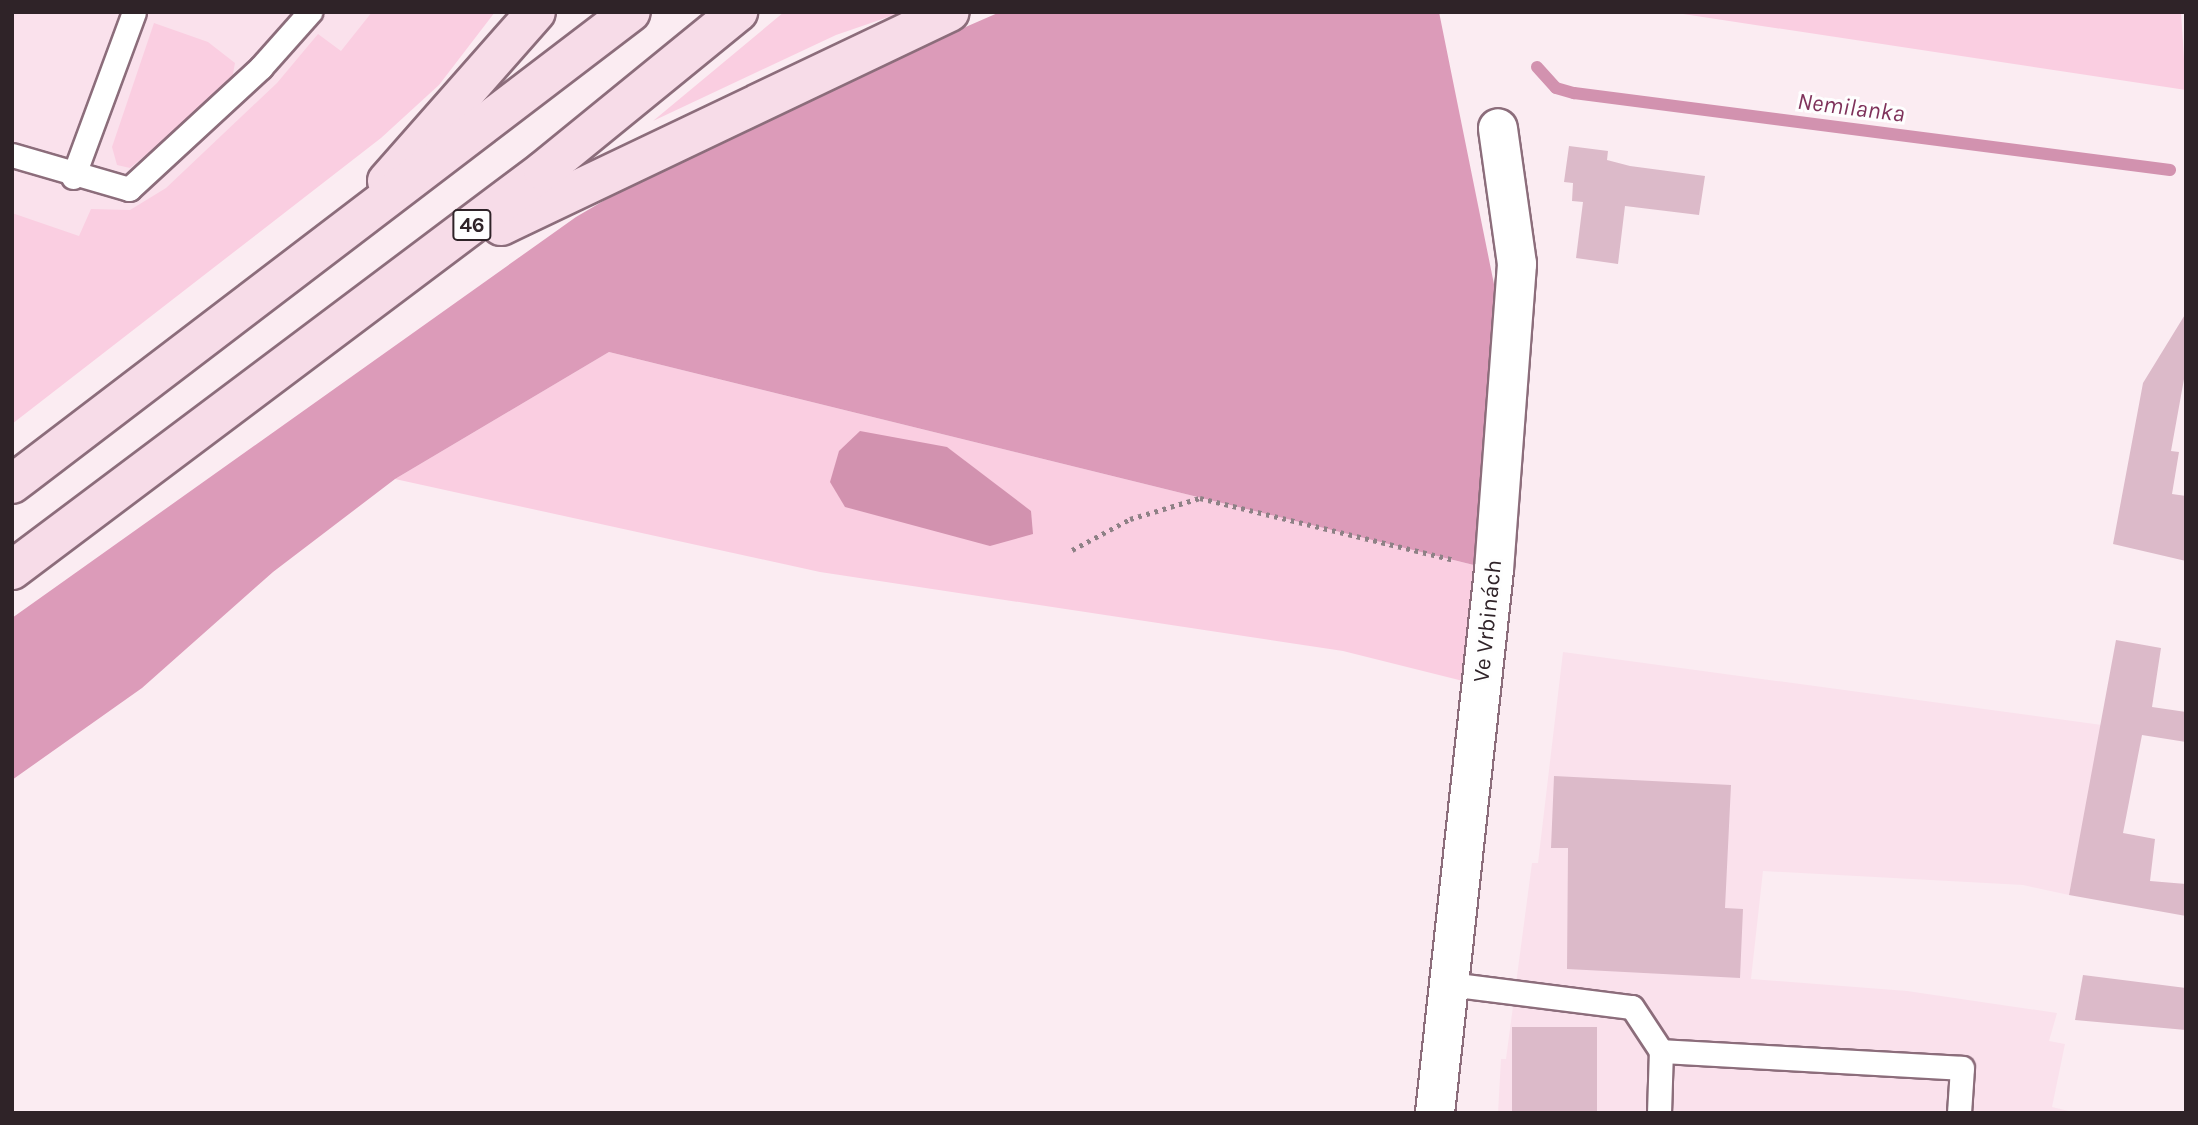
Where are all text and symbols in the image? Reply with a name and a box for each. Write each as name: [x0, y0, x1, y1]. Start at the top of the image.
water label: Nemilanka: [1796, 87, 1906, 129]
road number: 46: [451, 208, 493, 243]
street label: Ve Vrbinách: [1468, 558, 1508, 684]

